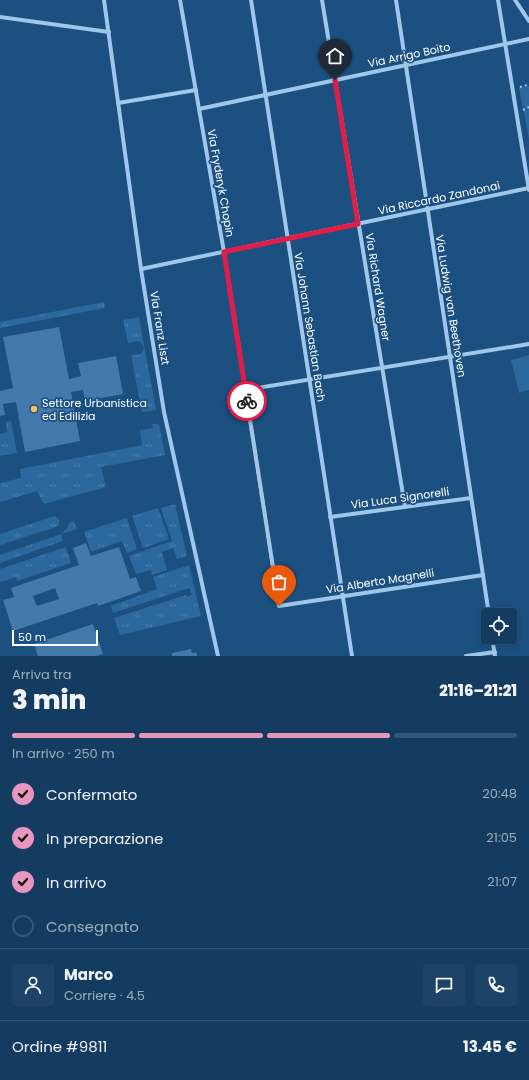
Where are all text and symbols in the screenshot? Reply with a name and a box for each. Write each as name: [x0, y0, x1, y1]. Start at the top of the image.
street label: Via Arrigo Boito: [366, 38, 452, 72]
pin: [318, 39, 352, 80]
icon: home: [324, 45, 346, 67]
street label: Via Fryderyk Chopin: [204, 128, 238, 238]
street label: Via Riccardo Zandonai: [377, 177, 502, 219]
street label: Via Richard Wagner: [362, 232, 394, 342]
street label: Via Ludwig van Beethoven: [432, 234, 470, 378]
street label: Via Johann Sebastian Bach: [290, 251, 330, 403]
street label: Via Franz Liszt: [146, 290, 174, 366]
courier: [227, 381, 267, 421]
icon: bike: [236, 390, 258, 412]
place label: Settore Urbanistica ed Edilizia: [42, 395, 147, 424]
marker: Settore Urbanistica ed Edilizia: [29, 404, 39, 414]
street label: Via Luca Signorelli: [350, 483, 450, 513]
pin: [262, 565, 296, 606]
street label: Via Alberto Magnelli: [325, 565, 436, 597]
icon: bag: [268, 571, 290, 593]
map controls: [481, 608, 517, 644]
button: locate: [481, 608, 517, 644]
scale bar: [12, 628, 98, 647]
text: 50 m: [18, 629, 46, 645]
text: Arriva tra: [12, 665, 72, 684]
text: 21:16–21:21: [439, 680, 517, 701]
text: 3 min: [12, 682, 86, 718]
text: In arrivo · 250 m: [12, 744, 115, 763]
icon: check: [12, 783, 34, 805]
text: Confermato: [46, 784, 137, 805]
text: 20:48: [482, 784, 517, 803]
icon: check: [12, 827, 34, 849]
text: In preparazione: [46, 828, 163, 849]
text: 21:05: [486, 828, 517, 847]
icon: check: [12, 871, 34, 893]
text: In arrivo: [46, 872, 106, 893]
text: 21:07: [487, 872, 517, 891]
text: Consegnato: [46, 916, 139, 937]
button: person: [12, 964, 54, 1006]
text: Marco: [64, 964, 113, 985]
button: chat: [423, 964, 465, 1006]
button: phone: [475, 964, 517, 1006]
text: Corriere · 4.5: [64, 986, 145, 1005]
text: Ordine #9811: [12, 1036, 107, 1057]
text: 13.45 €: [463, 1036, 517, 1057]

